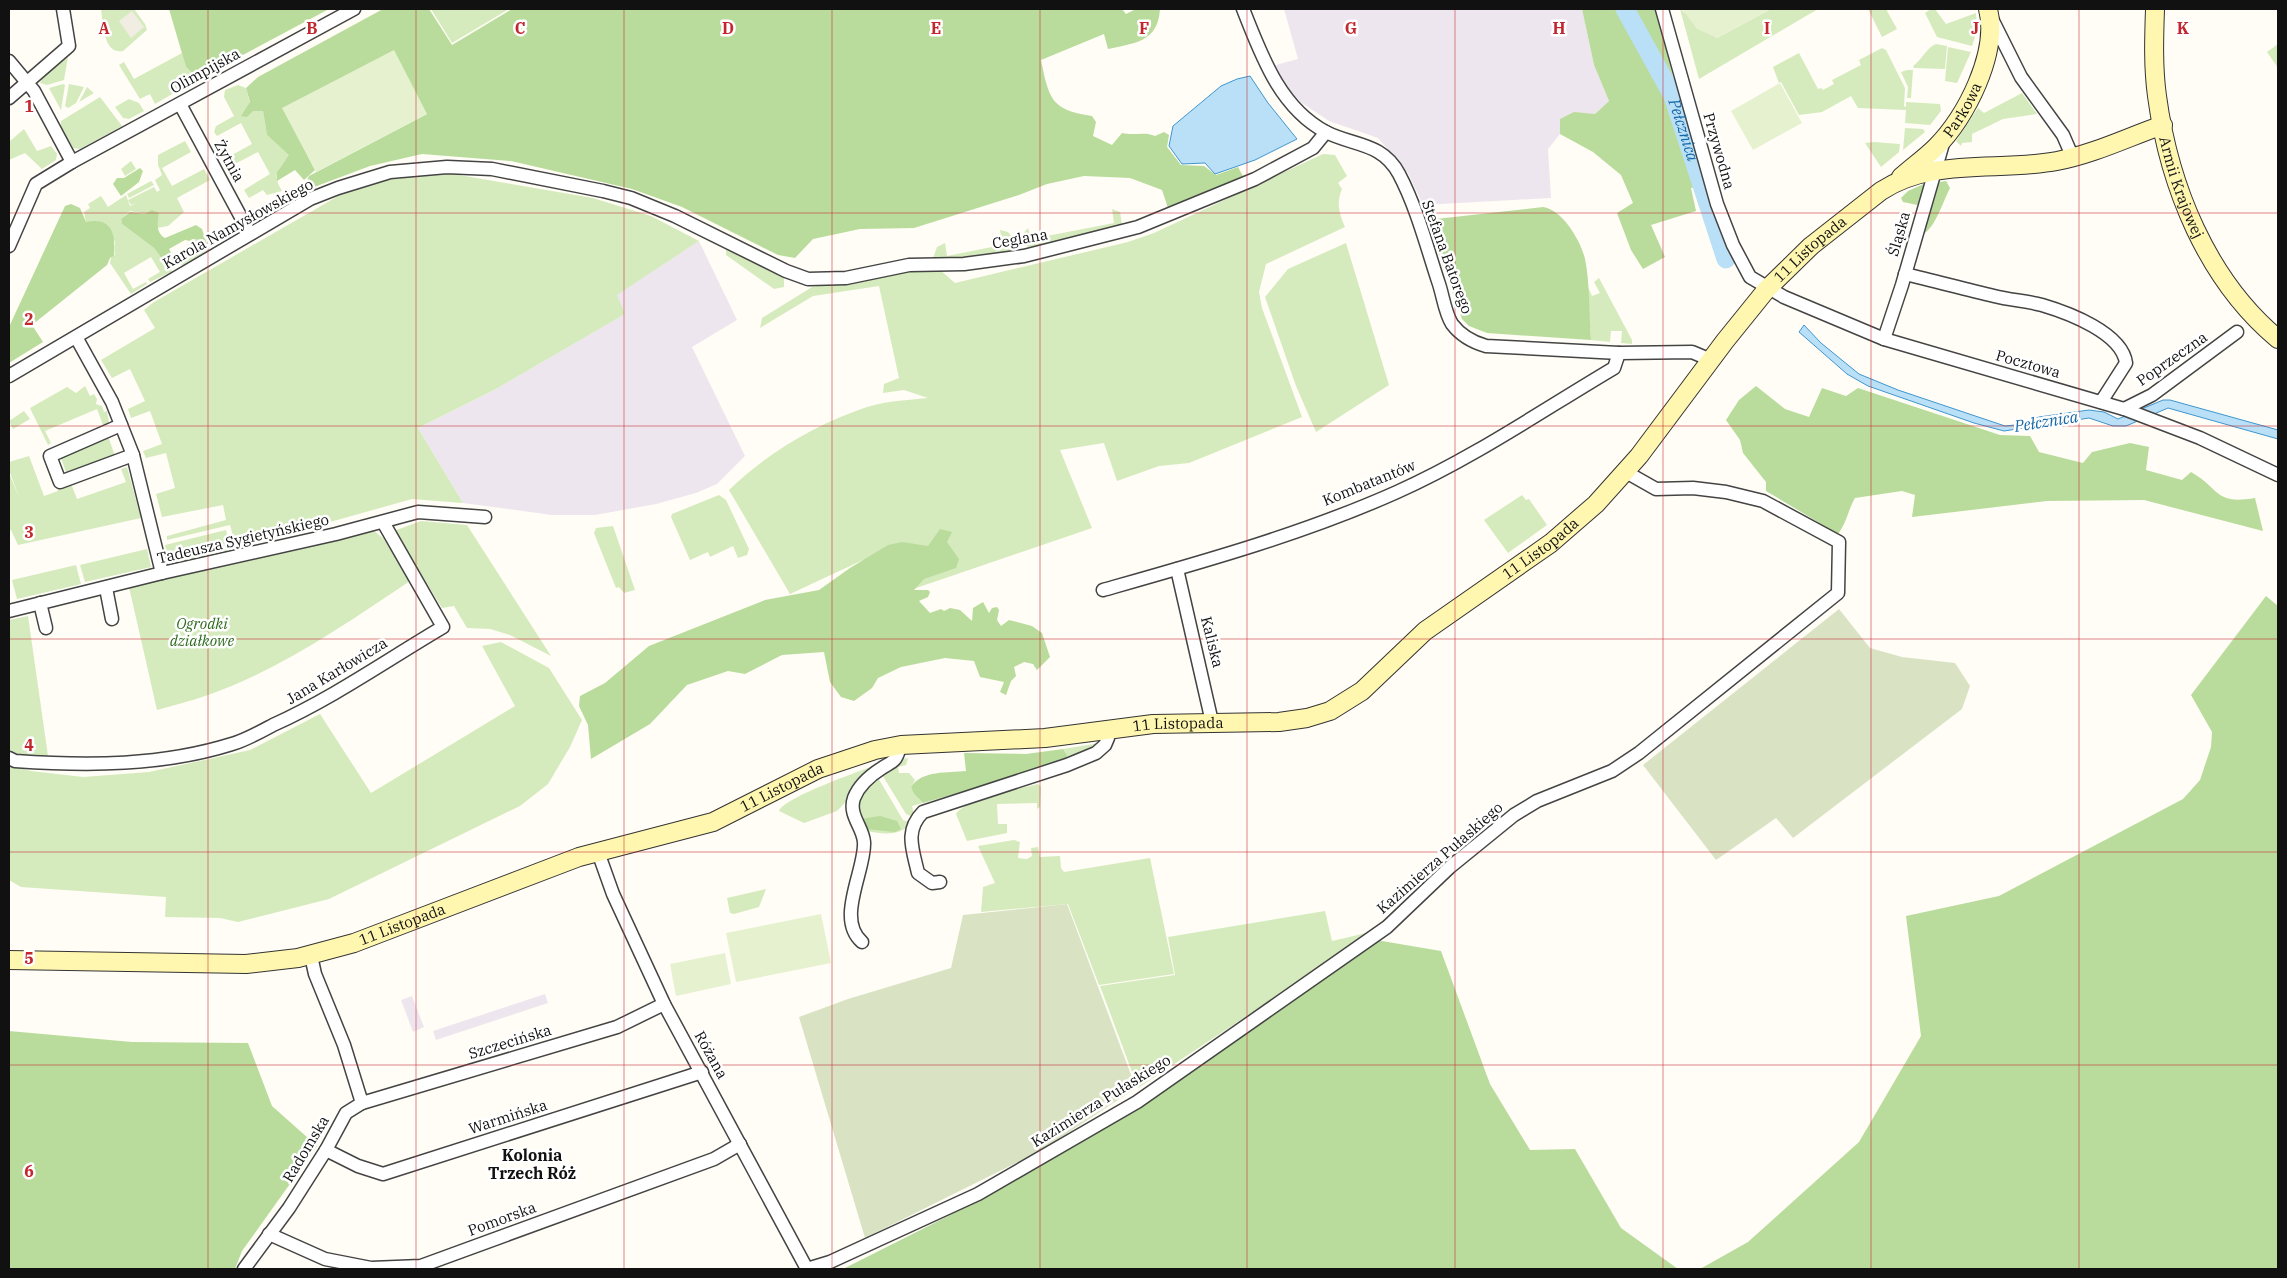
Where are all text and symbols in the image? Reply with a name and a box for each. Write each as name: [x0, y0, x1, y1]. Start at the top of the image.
text: A: [98, 18, 110, 38]
text: B: [306, 18, 318, 38]
text: C: [515, 18, 525, 38]
text: D: [722, 18, 734, 38]
text: E: [931, 18, 941, 38]
text: F: [1139, 18, 1149, 38]
text: G: [1345, 18, 1357, 38]
text: H: [1553, 18, 1566, 38]
text: I: [1764, 18, 1770, 38]
text: J: [1971, 18, 1979, 38]
text: K: [2177, 18, 2190, 38]
street label: Olimpijska: [166, 44, 243, 98]
street label: Parkowa: [1939, 79, 1986, 141]
water label: Pełcznica: [1664, 95, 1704, 164]
text: 1: [24, 96, 34, 116]
street label: Przywodna: [1699, 110, 1739, 191]
street label: Armii Krajowej: [2155, 135, 2208, 241]
street label: Żytnia: [210, 136, 249, 185]
street label: Karola Namysłowskiego: [159, 174, 316, 273]
street label: Stefana Batorego: [1418, 197, 1477, 316]
street label: Śląska: [1883, 209, 1914, 258]
street label: 11 Listopada: [1770, 212, 1850, 286]
street label: Ceglana: [991, 224, 1049, 253]
text: 2: [24, 309, 34, 329]
street label: Poprzeczna: [2133, 327, 2211, 390]
street label: Pocztowa: [1994, 345, 2063, 382]
water label: Pełcznica: [2012, 406, 2080, 436]
street label: Kombatantów: [1320, 455, 1418, 510]
street label: Tadeusza Sygietyńskiego: [155, 509, 331, 568]
street label: 11 Listopada: [1498, 513, 1582, 583]
text: 3: [24, 522, 34, 542]
park label: Ogrodki działkowe: [170, 614, 234, 650]
street label: Kaliska: [1197, 614, 1228, 669]
street label: Jana Karłowicza: [283, 633, 391, 708]
street label: 11 Listopada: [1131, 713, 1224, 736]
text: 4: [24, 735, 34, 755]
street label: 11 Listopada: [737, 758, 826, 816]
street label: Kazimierza Pułaskiego: [1373, 798, 1507, 918]
street label: 11 Listopada: [356, 899, 448, 949]
text: 5: [24, 948, 34, 968]
street label: Szczecińska: [466, 1020, 554, 1063]
street label: Różana: [691, 1028, 732, 1082]
street label: Kazimierza Pułaskiego: [1028, 1050, 1174, 1151]
street label: Warmińska: [466, 1095, 549, 1138]
street label: Radomska: [278, 1112, 333, 1186]
district label: Kolonia Trzech Róż: [488, 1145, 576, 1183]
text: 6: [24, 1161, 34, 1181]
street label: Pomorska: [465, 1197, 539, 1240]

